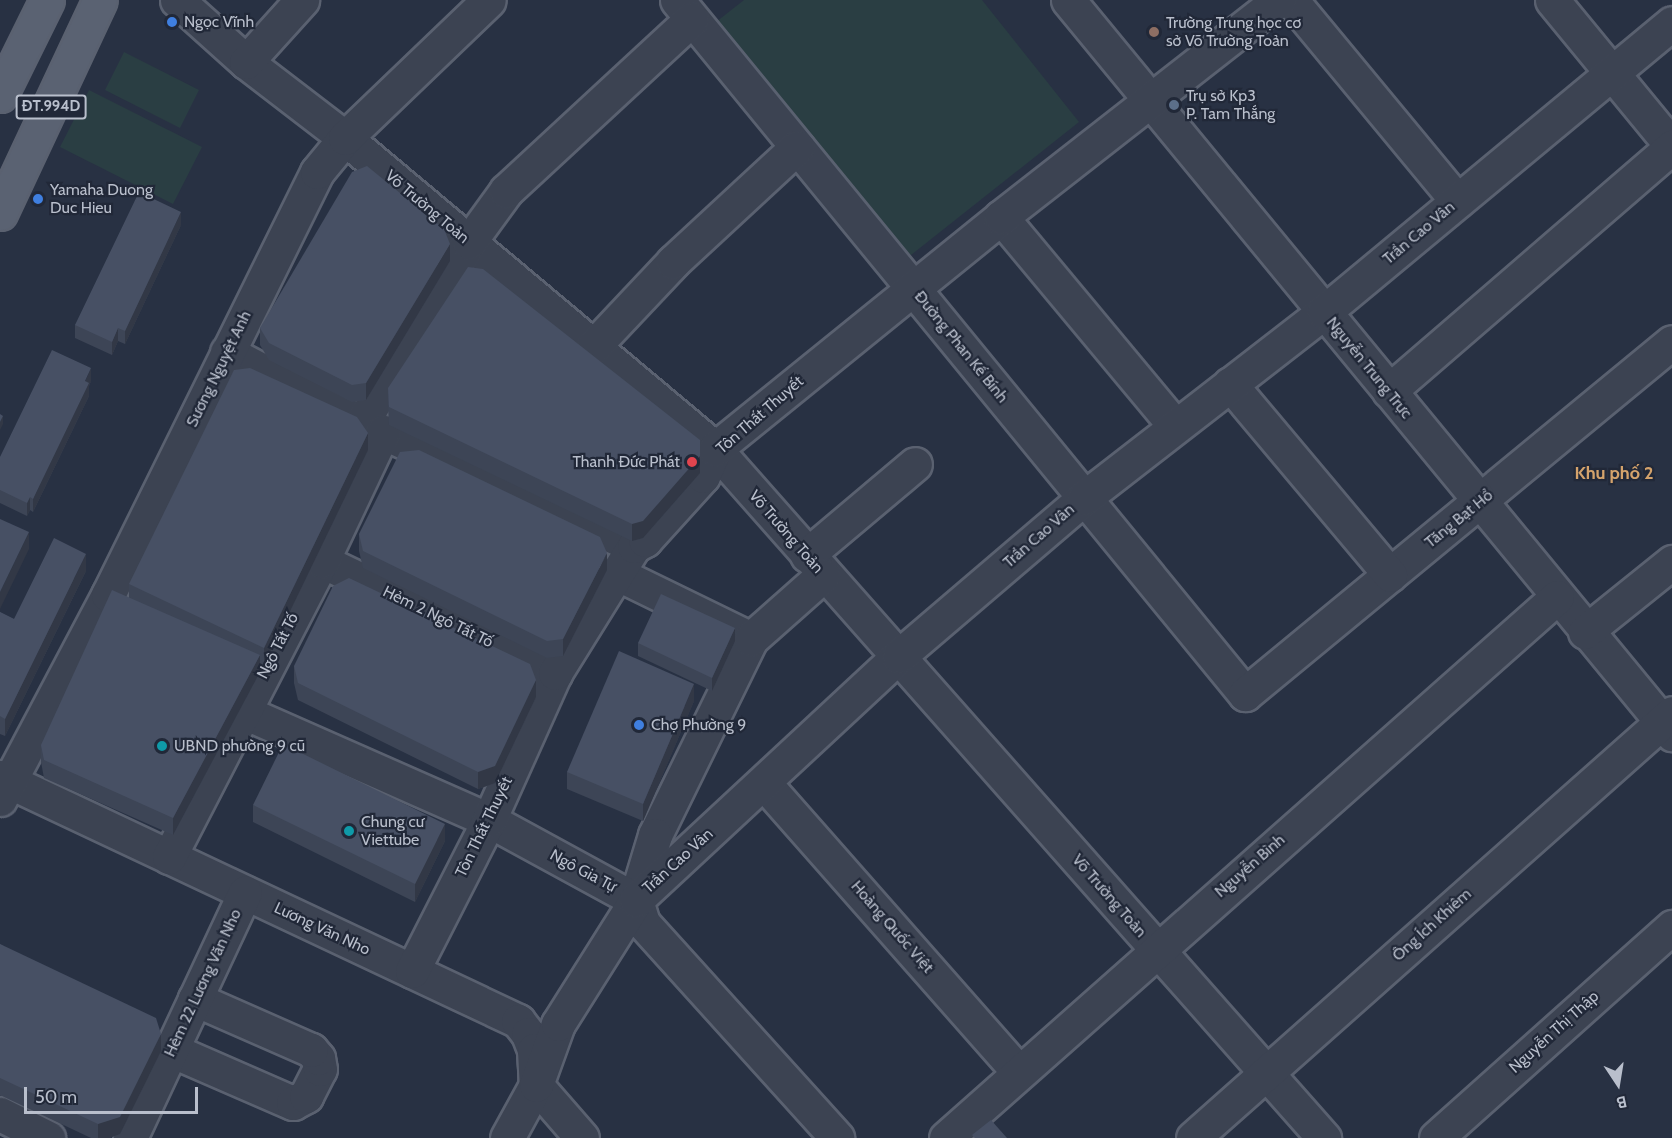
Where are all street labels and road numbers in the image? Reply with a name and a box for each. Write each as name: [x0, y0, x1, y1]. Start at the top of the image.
road number: ĐT.994D: [15, 95, 87, 119]
street label: Võ Trường Toản: [381, 166, 473, 248]
street label: Trần Cao Vân: [1379, 197, 1459, 269]
street label: Đường Phan Kế Bính: [910, 287, 1012, 407]
street label: Sương Nguyệt Anh: [183, 308, 255, 430]
street label: Nguyễn Trung Trực: [1322, 313, 1416, 423]
street label: Tôn Thất Thuyết: [712, 372, 808, 458]
street label: Tăng Bạt Hổ: [1421, 486, 1497, 552]
street label: Võ Trường Toản: [745, 487, 827, 577]
street label: Trần Cao Vân: [1000, 500, 1078, 572]
street label: Hẻm 2 Ngô Tất Tố: [380, 582, 496, 652]
street label: Ngô Tất Tố: [253, 610, 303, 682]
street label: Tôn Thất Thuyết: [451, 774, 517, 880]
street label: Trần Cao Vân: [639, 824, 717, 898]
street label: Nguyễn Bình: [1211, 830, 1289, 902]
street label: Ngô Gia Tự: [547, 846, 619, 896]
street label: Võ Trường Toản: [1068, 851, 1150, 941]
street label: Hoàng Quốc Việt: [847, 877, 937, 977]
street label: Ông Ích Khiêm: [1389, 885, 1475, 965]
street label: Lương Văn Nho: [271, 898, 373, 960]
street label: Hẻm 22 Lương Văn Nho: [160, 906, 246, 1060]
street label: Nguyễn Thị Thập: [1505, 987, 1603, 1077]

